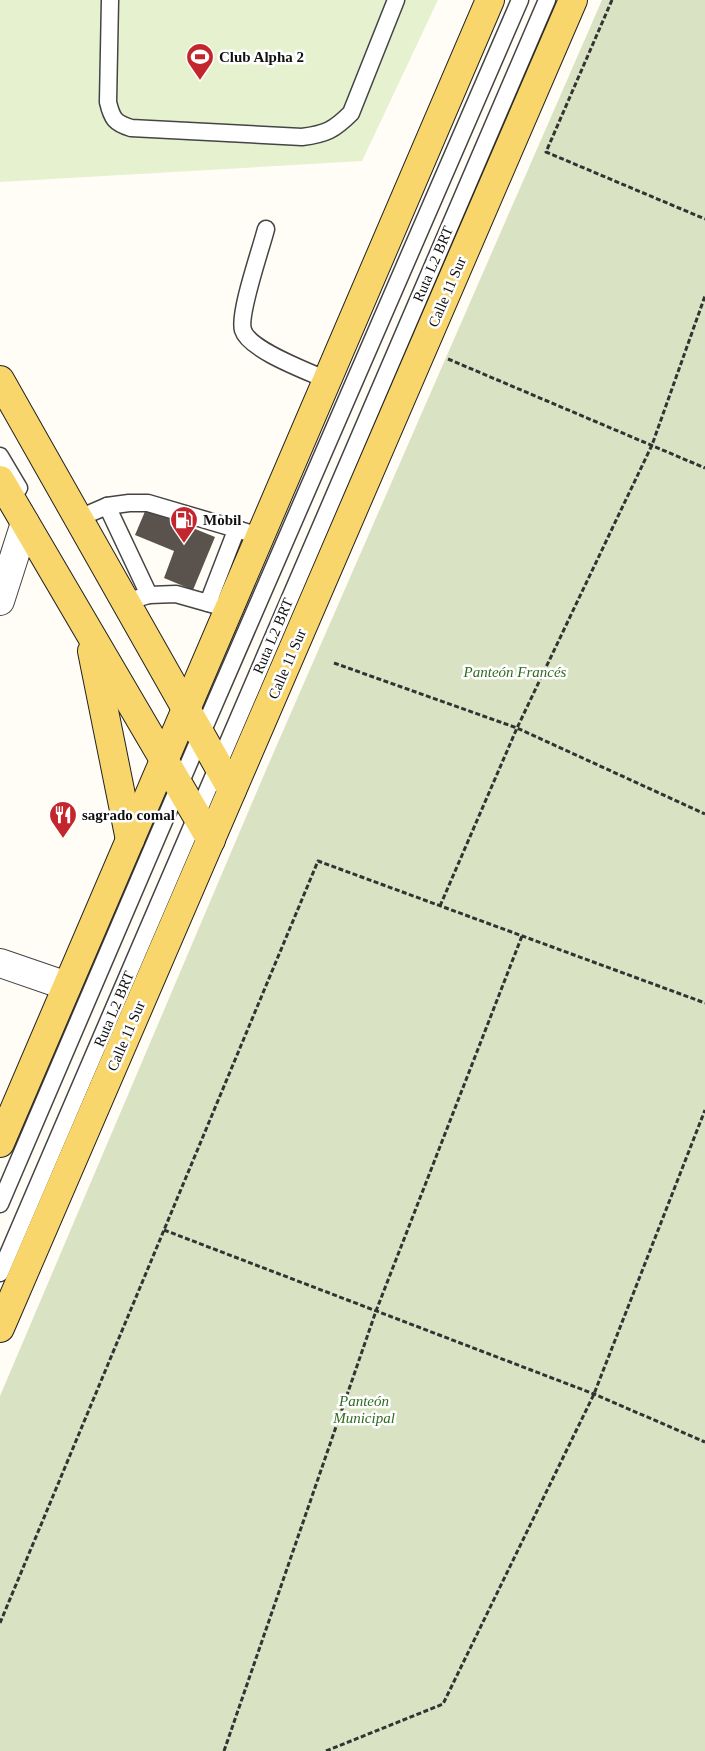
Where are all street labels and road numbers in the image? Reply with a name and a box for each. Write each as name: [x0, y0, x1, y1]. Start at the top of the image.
street label: Ruta L2 BRT: [410, 224, 456, 304]
street label: Calle 11 Sur: [425, 255, 469, 329]
street label: Ruta L2 BRT: [250, 596, 296, 676]
street label: Calle 11 Sur: [265, 627, 309, 701]
street label: Ruta L2 BRT: [91, 969, 137, 1049]
street label: Calle 11 Sur: [104, 999, 148, 1073]

